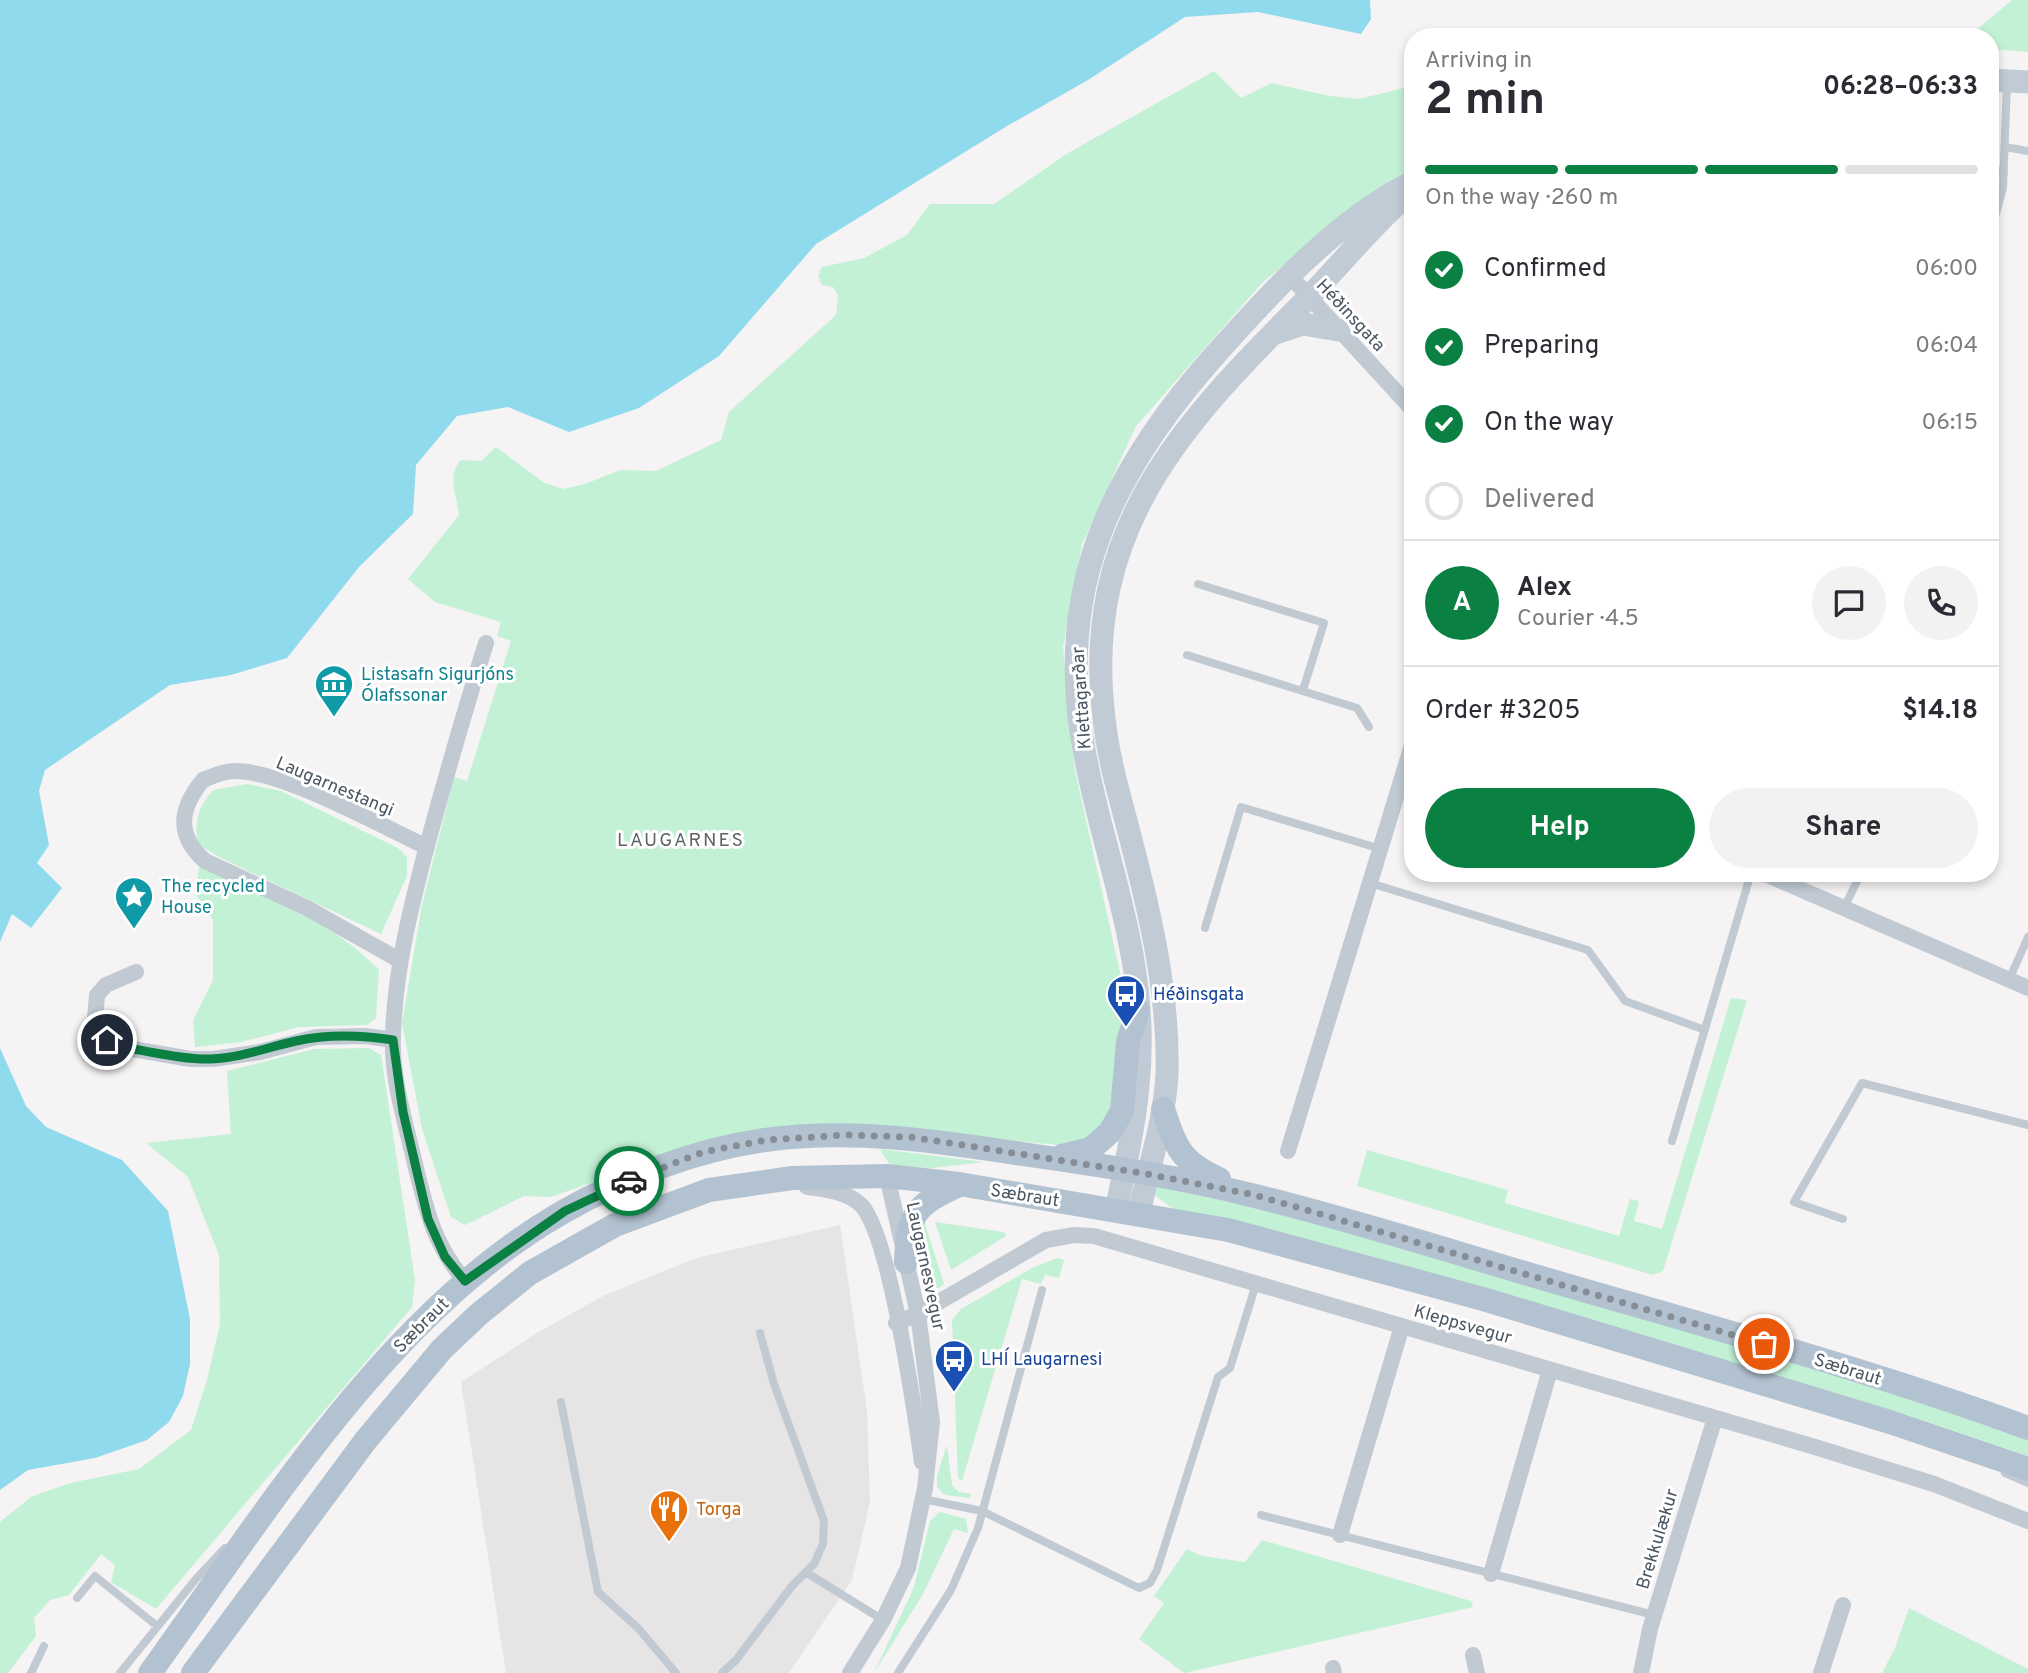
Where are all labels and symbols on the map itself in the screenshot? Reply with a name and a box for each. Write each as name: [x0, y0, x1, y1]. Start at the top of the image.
street label: Héðinsgata: [1310, 275, 1389, 357]
street label: Klettagarðar: [1067, 646, 1098, 750]
museum icon: Listasafn Sigurjóns Ólafssonar: [313, 663, 355, 718]
place label: Listasafn Sigurjóns Ólafssonar: [361, 664, 514, 708]
street label: Laugarnestangi: [272, 752, 397, 823]
district label: LAUGARNES: [617, 829, 745, 853]
place icon: The recycled House: [113, 875, 155, 930]
place label: The recycled House: [161, 876, 265, 920]
bus stop icon: Héðinsgata: [1105, 973, 1147, 1028]
place label: Héðinsgata: [1153, 984, 1244, 1007]
pin: [77, 1010, 137, 1070]
courier: [594, 1146, 664, 1216]
street label: Sæbraut: [989, 1180, 1061, 1213]
street label: Laugarnesvegur: [900, 1200, 949, 1333]
street label: Sæbraut: [389, 1293, 455, 1359]
street label: Kleppsvegur: [1411, 1300, 1514, 1350]
pin: [1734, 1314, 1794, 1374]
bus stop icon: LHÍ Laugarnesi: [933, 1338, 975, 1393]
place label: LHÍ Laugarnesi: [981, 1347, 1102, 1372]
street label: Sæbraut: [1811, 1349, 1884, 1392]
street label: Brekkulækur: [1632, 1486, 1685, 1592]
restaurant icon: Torga: [648, 1488, 690, 1543]
place label: Torga: [696, 1499, 741, 1522]

